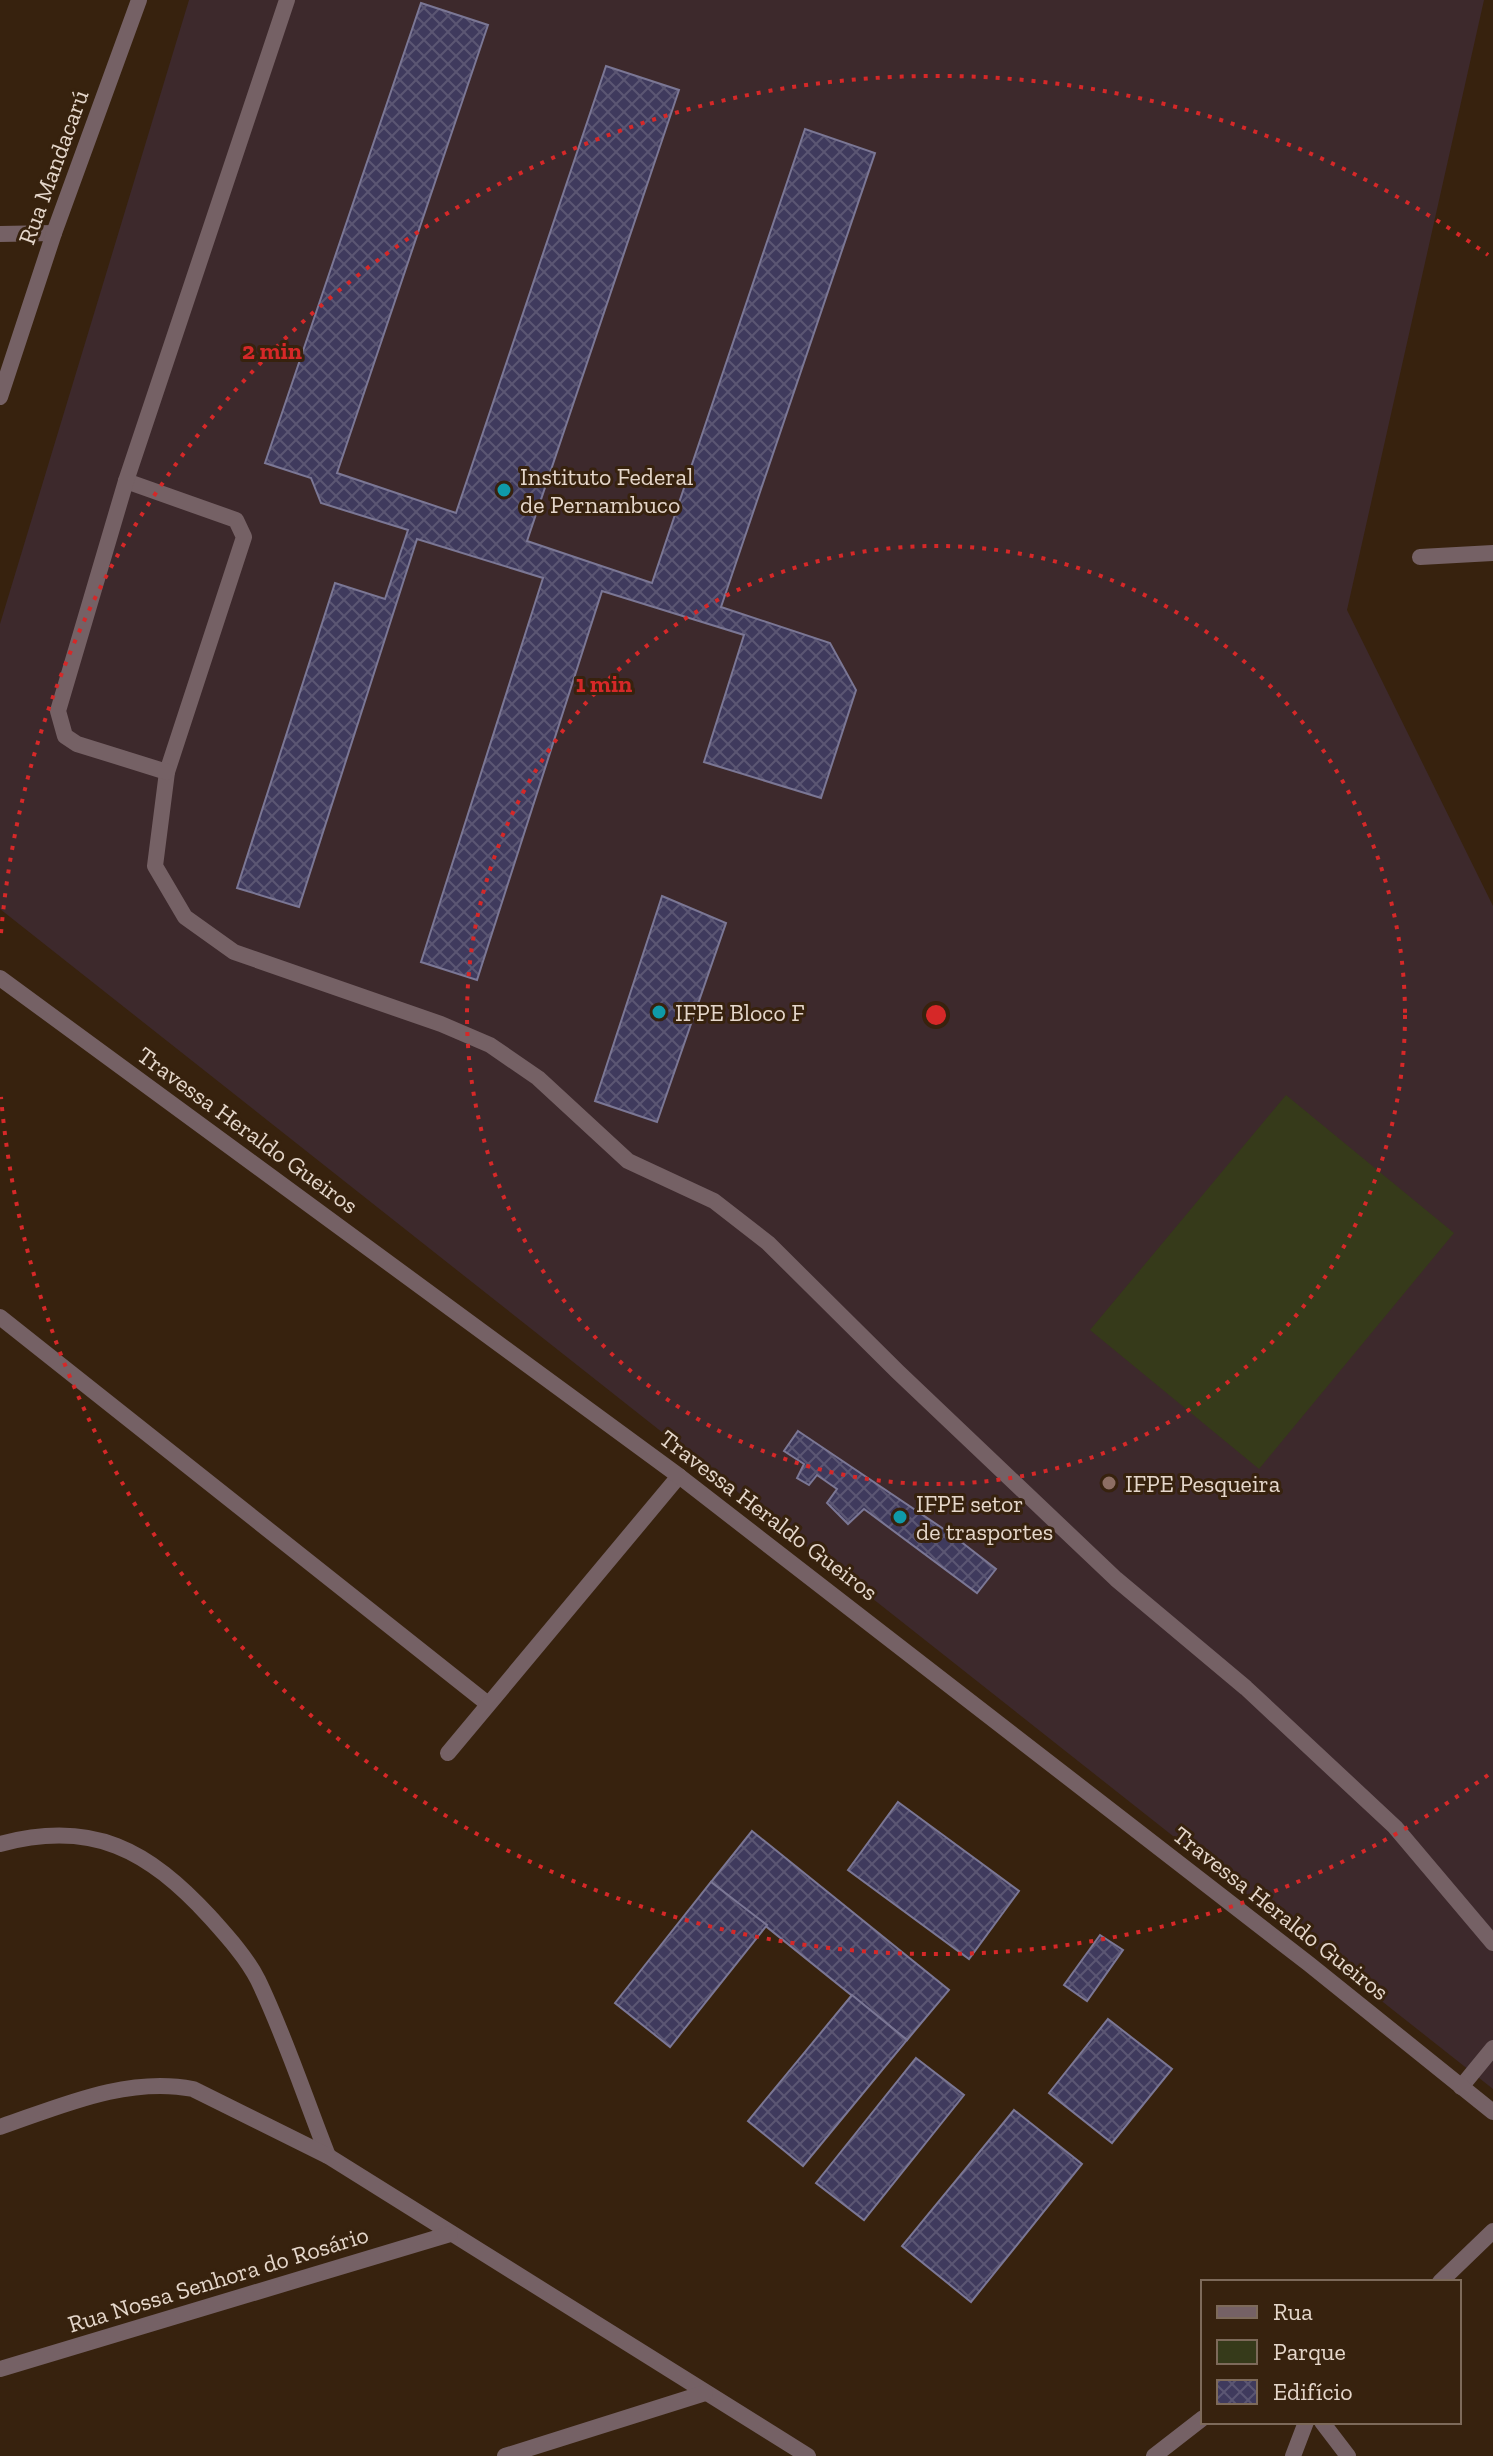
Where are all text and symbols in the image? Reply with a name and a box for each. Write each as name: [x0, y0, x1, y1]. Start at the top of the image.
street label: Rua Mandacarú: [12, 85, 95, 248]
text: 2 min: [242, 336, 302, 365]
place label: Instituto Federal de Pernambuco: [520, 462, 693, 519]
marker: Instituto Federal de Pernambuco: [495, 481, 513, 499]
text: 1 min: [576, 669, 632, 698]
place label: IFPE Bloco F: [675, 998, 805, 1027]
centre of rings: [922, 1001, 950, 1029]
marker: IFPE Bloco F: [650, 1003, 668, 1021]
street label: Travessa Heraldo Gueiros: [132, 1040, 364, 1220]
street label: Travessa Heraldo Gueiros: [654, 1423, 884, 1607]
place label: IFPE Pesqueira: [1125, 1469, 1281, 1498]
marker: IFPE Pesqueira: [1100, 1474, 1118, 1492]
place label: IFPE setor de trasportes: [916, 1489, 1053, 1546]
marker: IFPE setor de trasportes: [891, 1508, 909, 1526]
street label: Travessa Heraldo Gueiros: [1167, 1820, 1395, 2006]
street label: Rua Nossa Senhora do Rosário: [64, 2219, 372, 2339]
legend: [1201, 2280, 1461, 2424]
text: Rua: [1273, 2297, 1313, 2326]
text: Parque: [1273, 2337, 1346, 2366]
text: Edifício: [1273, 2377, 1353, 2406]

